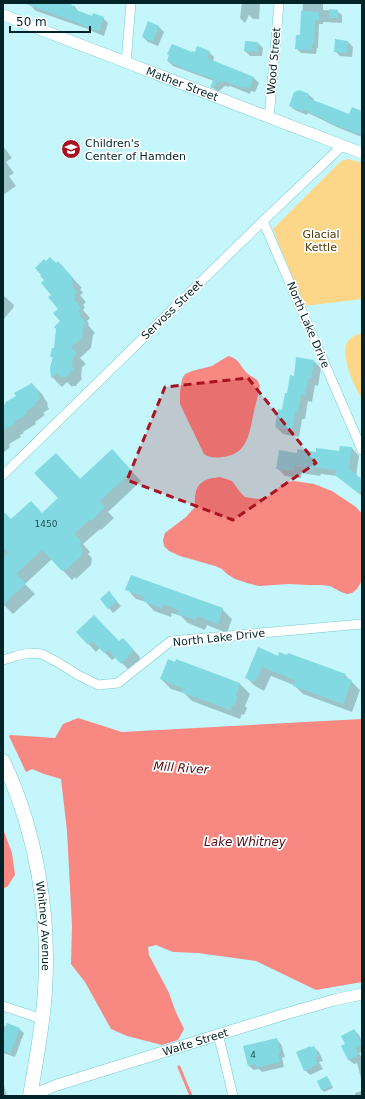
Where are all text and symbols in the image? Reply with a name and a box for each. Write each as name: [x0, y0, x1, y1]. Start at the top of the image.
scale bar: [10, 8, 90, 34]
text: 50 m: [16, 15, 47, 29]
street label: Wood Street: [265, 26, 283, 95]
street label: Mather Street: [144, 64, 221, 104]
place label: Children's Center of Hamden: [85, 137, 186, 163]
school or university icon: Children's Center of Hamden: [60, 138, 82, 160]
park label: Glacial Kettle: [302, 228, 340, 254]
street label: Servoss Street: [139, 277, 206, 342]
street label: North Lake Drive: [284, 280, 332, 370]
house number: 1450: [35, 519, 58, 529]
street label: North Lake Drive: [172, 627, 266, 649]
water label: Mill River: [153, 759, 210, 777]
water label: Lake Whitney: [204, 835, 287, 849]
street label: Whitney Avenue: [33, 880, 52, 971]
street label: Waite Street: [161, 1025, 230, 1058]
house number: 4: [250, 1050, 256, 1060]

